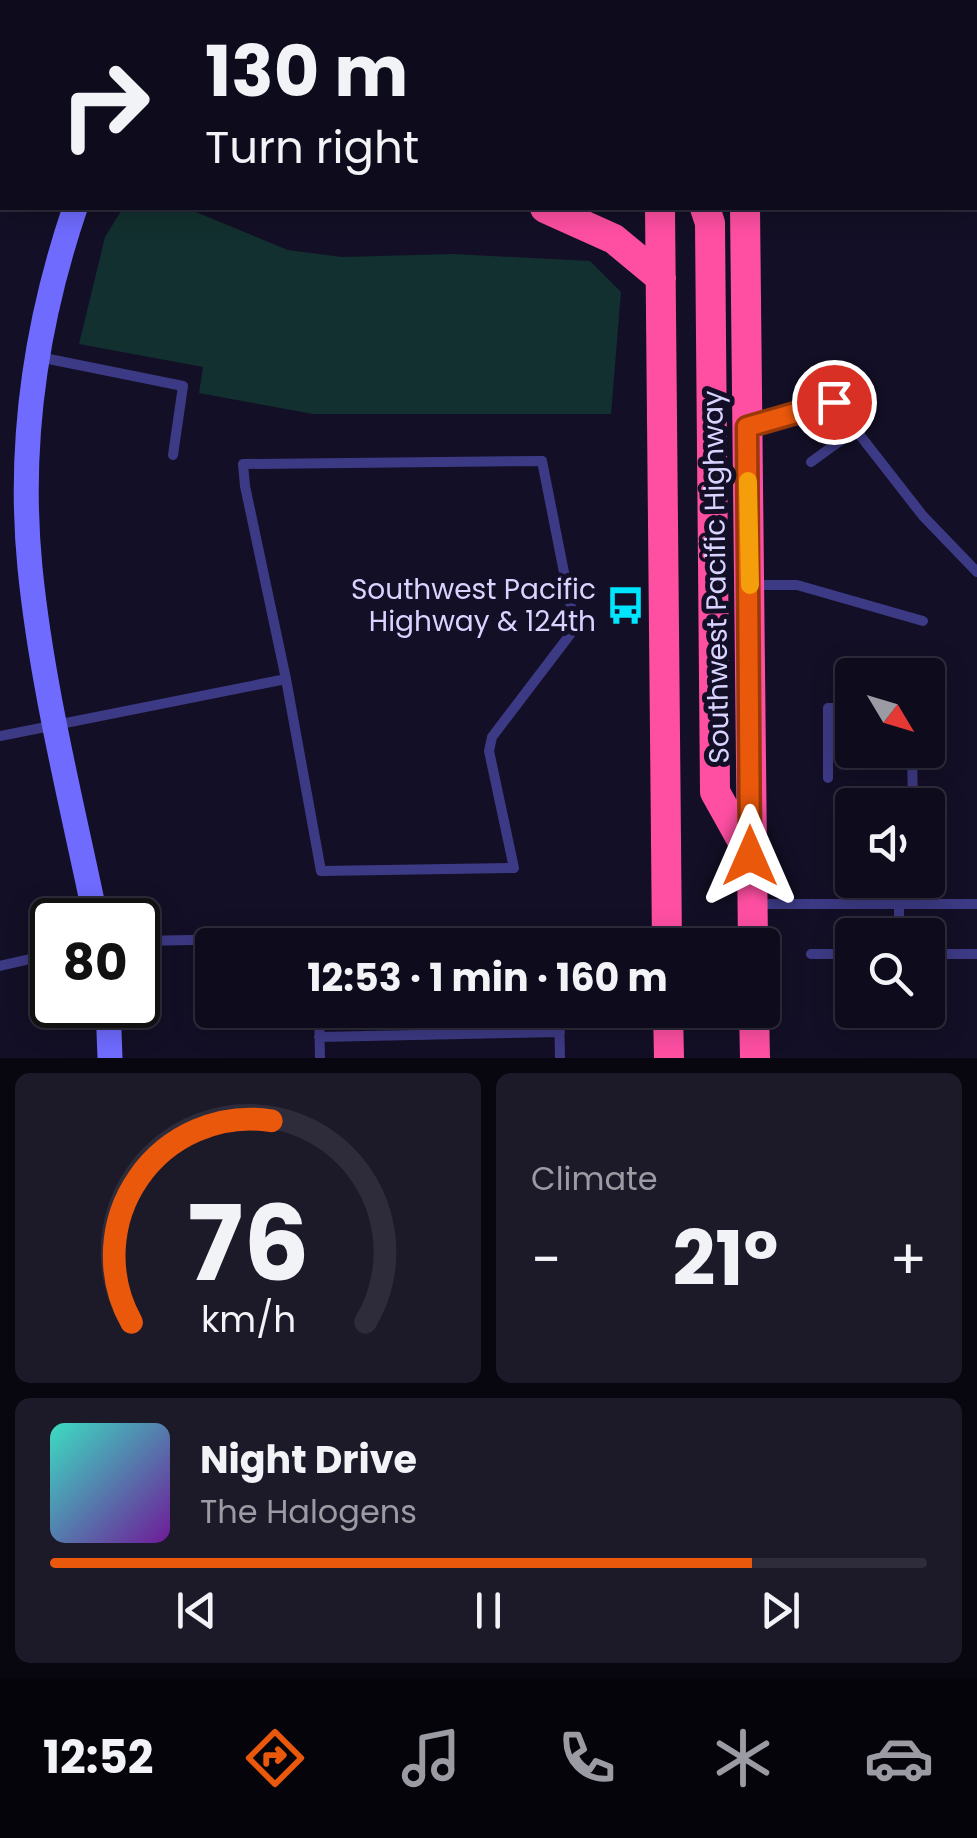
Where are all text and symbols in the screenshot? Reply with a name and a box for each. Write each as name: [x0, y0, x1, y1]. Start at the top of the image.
text: 130 m: [205, 22, 408, 121]
icon: right: [40, 40, 170, 170]
text: Turn right: [205, 116, 419, 179]
pin: [792, 360, 877, 445]
icon: arrive: [807, 375, 862, 430]
street label: Southwest Pacific Highway: [693, 390, 739, 764]
place label: Southwest Pacific Highway & 124th: [351, 570, 596, 641]
bus stop icon: Southwest Pacific Highway & 124th: [605, 584, 647, 626]
north arrow: [835, 658, 945, 768]
map controls: [835, 658, 945, 1028]
button: sound: [835, 788, 945, 898]
position arrow: [698, 804, 802, 908]
speed limit sign: 80: [30, 898, 160, 1028]
button: search: [835, 918, 945, 1028]
text: 12:53 · 1 min · 160 m: [307, 951, 668, 1004]
text: Climate: [531, 1156, 658, 1201]
text: 76: [187, 1171, 309, 1316]
text: 21°: [672, 1206, 778, 1311]
text: −: [531, 1221, 561, 1298]
text: +: [889, 1221, 927, 1298]
text: km/h: [200, 1294, 296, 1345]
text: Night Drive: [200, 1433, 417, 1486]
text: The Halogens: [200, 1489, 417, 1534]
icon: previous: [169, 1583, 224, 1638]
icon: pause: [461, 1583, 516, 1638]
icon: next: [753, 1583, 808, 1638]
icon: directions: [240, 1723, 310, 1793]
icon: music: [396, 1723, 466, 1793]
icon: phone: [552, 1723, 622, 1793]
icon: climate: [708, 1723, 778, 1793]
icon: car: [864, 1723, 934, 1793]
text: 12:52: [43, 1726, 153, 1789]

